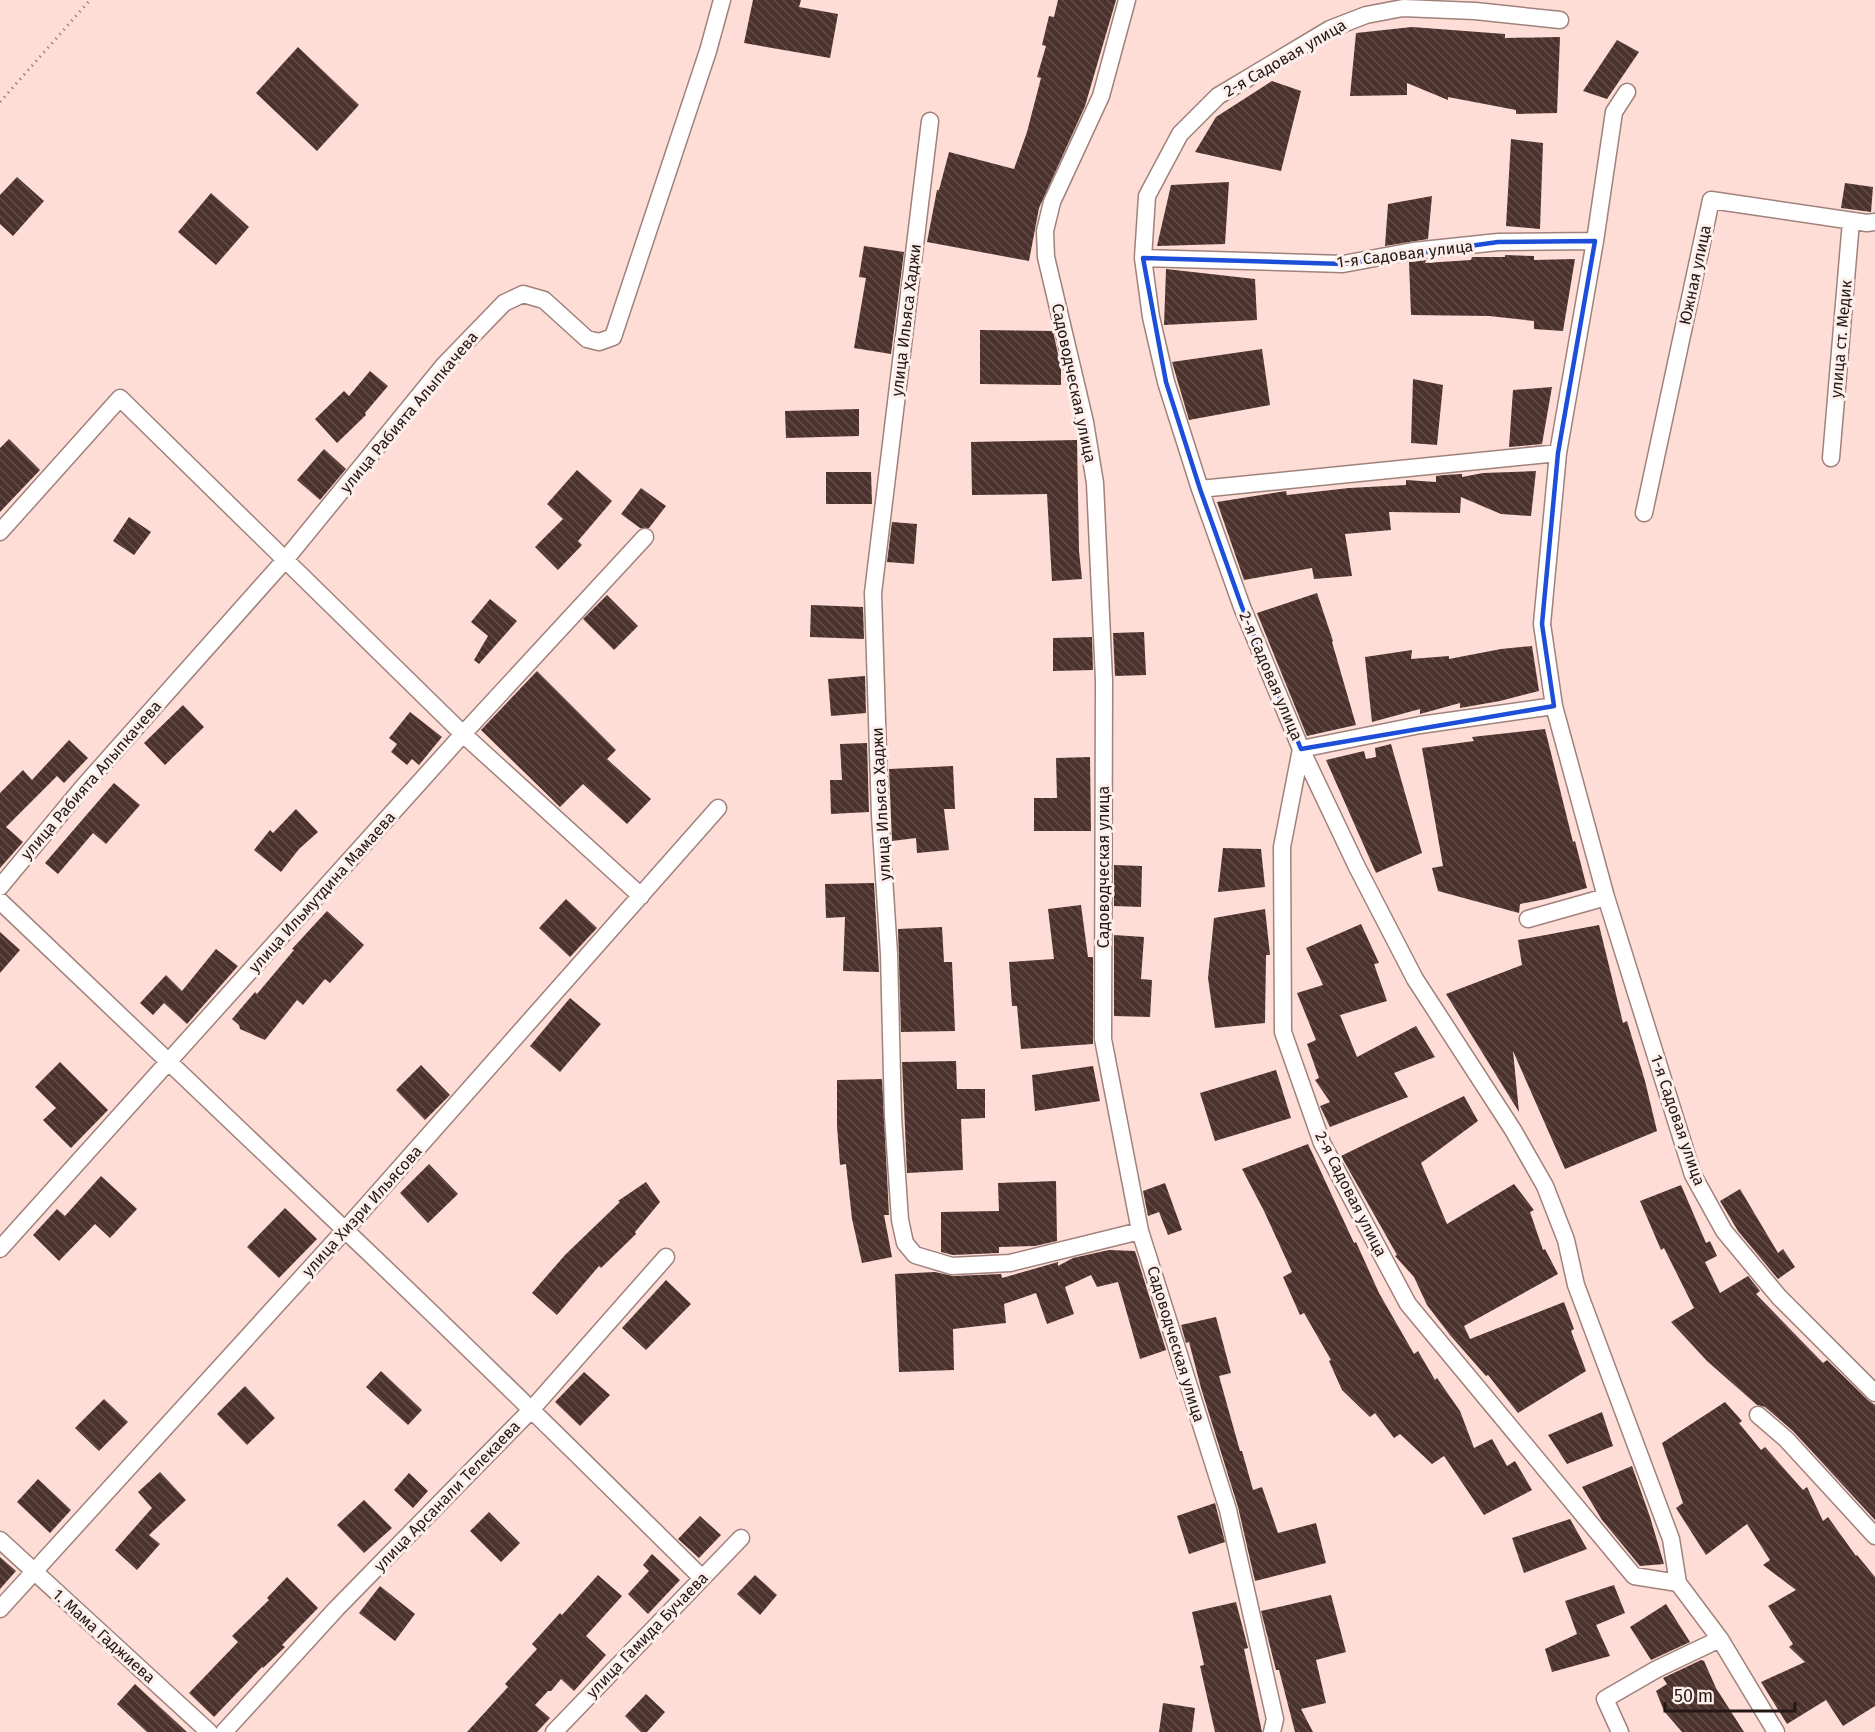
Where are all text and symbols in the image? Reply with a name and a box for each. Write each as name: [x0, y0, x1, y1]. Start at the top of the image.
street label: 2-я Садовая улица: [1220, 15, 1350, 101]
street label: Южная улица: [1675, 223, 1715, 327]
street label: 1-я Садовая улица: [1336, 236, 1474, 272]
street label: улица Ильяса Хаджи: [887, 243, 925, 397]
street label: улица ст. Медик: [1826, 278, 1856, 399]
street label: Садоводческая улица: [1048, 302, 1100, 464]
street label: улица Рабията Алыпкачева: [336, 328, 482, 496]
street label: 2-я Садовая улица: [1235, 609, 1307, 743]
street label: улица Рабията Алыпкачева: [17, 697, 165, 863]
street label: улица Ильяса Хаджи: [867, 727, 895, 881]
street label: Садоводческая улица: [1094, 786, 1113, 948]
street label: улица Ильмутдина Мамаева: [245, 808, 399, 976]
street label: 1-я Садовая улица: [1647, 1052, 1709, 1188]
street label: 2-я Садовая улица: [1311, 1128, 1391, 1260]
street label: улица Хизри Ильясова: [298, 1142, 426, 1280]
street label: Садоводческая улица: [1143, 1264, 1209, 1424]
street label: улица Арсанали Телекаева: [370, 1417, 524, 1575]
street label: улица Гамида Бучаева: [582, 1568, 712, 1702]
street label: 1. Мама Гаджиева: [49, 1585, 159, 1687]
scale bar: [1665, 1675, 1796, 1713]
text: 50 m: [1674, 1685, 1713, 1707]

